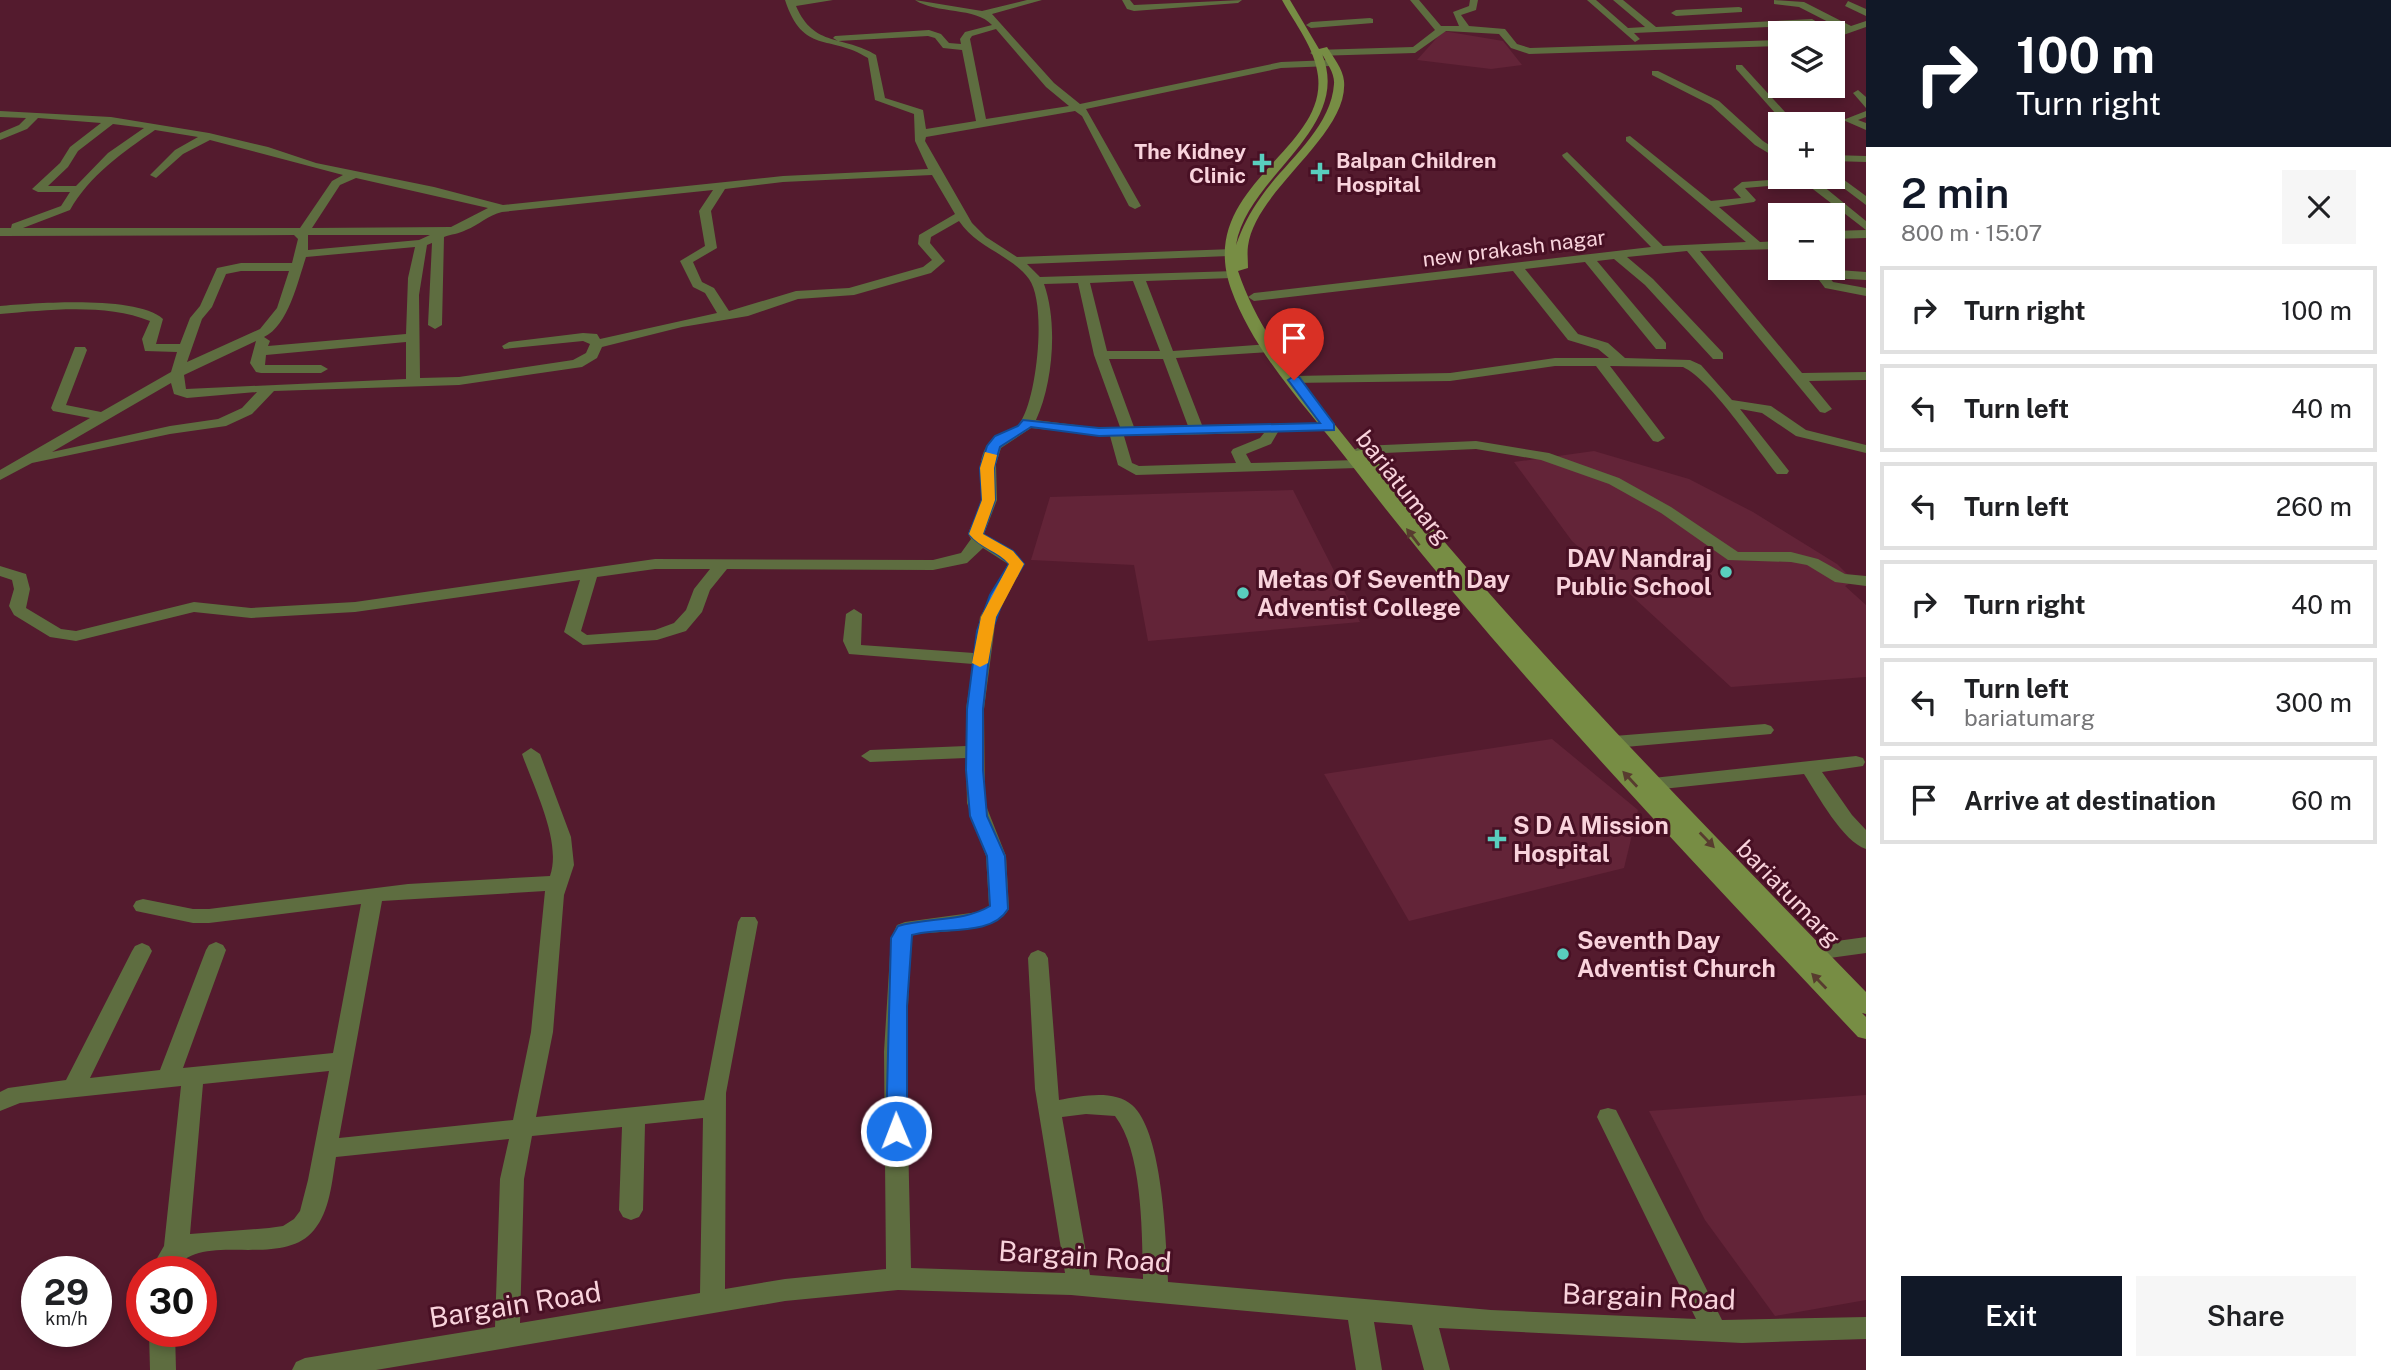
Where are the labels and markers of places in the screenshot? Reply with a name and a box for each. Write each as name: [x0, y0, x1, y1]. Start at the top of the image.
place label: The Kidney Clinic: [1134, 139, 1246, 188]
place label: Balpan Children Hospital: [1336, 148, 1496, 197]
marker: The Kidney Clinic: [1252, 153, 1272, 173]
marker: Balpan Children Hospital: [1310, 162, 1330, 182]
pin: [1264, 308, 1324, 380]
place label: DAV Nandraj Public School: [1555, 544, 1712, 600]
marker: DAV Nandraj Public School: [1718, 564, 1734, 580]
place label: Metas Of Seventh Day Adventist College: [1257, 565, 1510, 621]
marker: Metas Of Seventh Day Adventist College: [1235, 585, 1251, 601]
place label: S D A Mission Hospital: [1513, 811, 1669, 867]
marker: S D A Mission Hospital: [1487, 829, 1507, 849]
place label: Seventh Day Adventist Church: [1577, 926, 1776, 982]
marker: Seventh Day Adventist Church: [1555, 946, 1571, 962]

